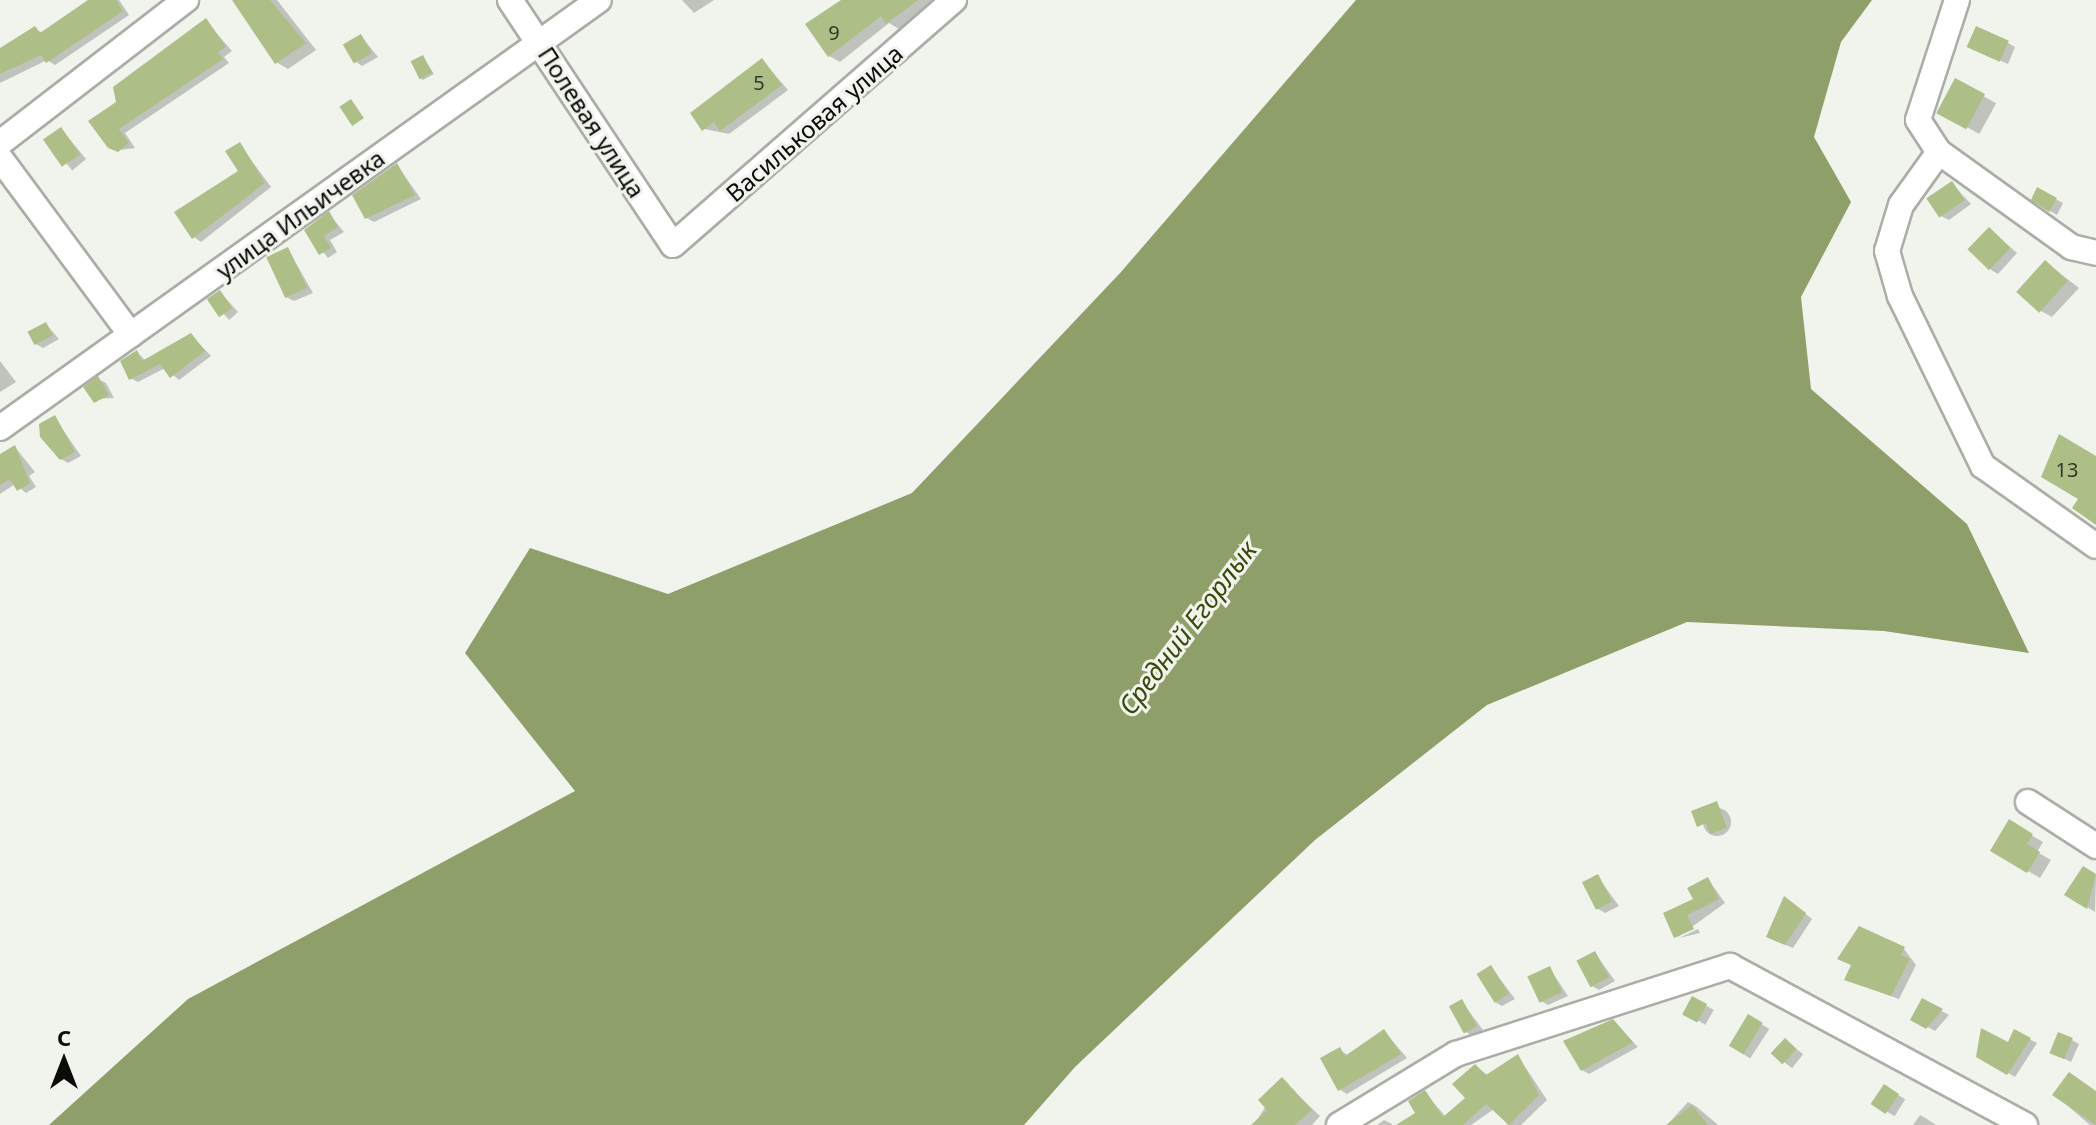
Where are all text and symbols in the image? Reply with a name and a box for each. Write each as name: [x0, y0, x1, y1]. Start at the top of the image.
house number: 9: [828, 20, 840, 44]
street label: Васильковая улица: [720, 39, 908, 207]
street label: Полевая улица: [532, 41, 652, 203]
house number: 5: [753, 70, 765, 94]
street label: улица Ильичевка: [210, 143, 390, 285]
house number: 13: [2056, 457, 2078, 481]
water label: Средний Егорлык: [1113, 535, 1263, 721]
north arrow: [24, 1021, 104, 1101]
text: С: [57, 1022, 71, 1052]

